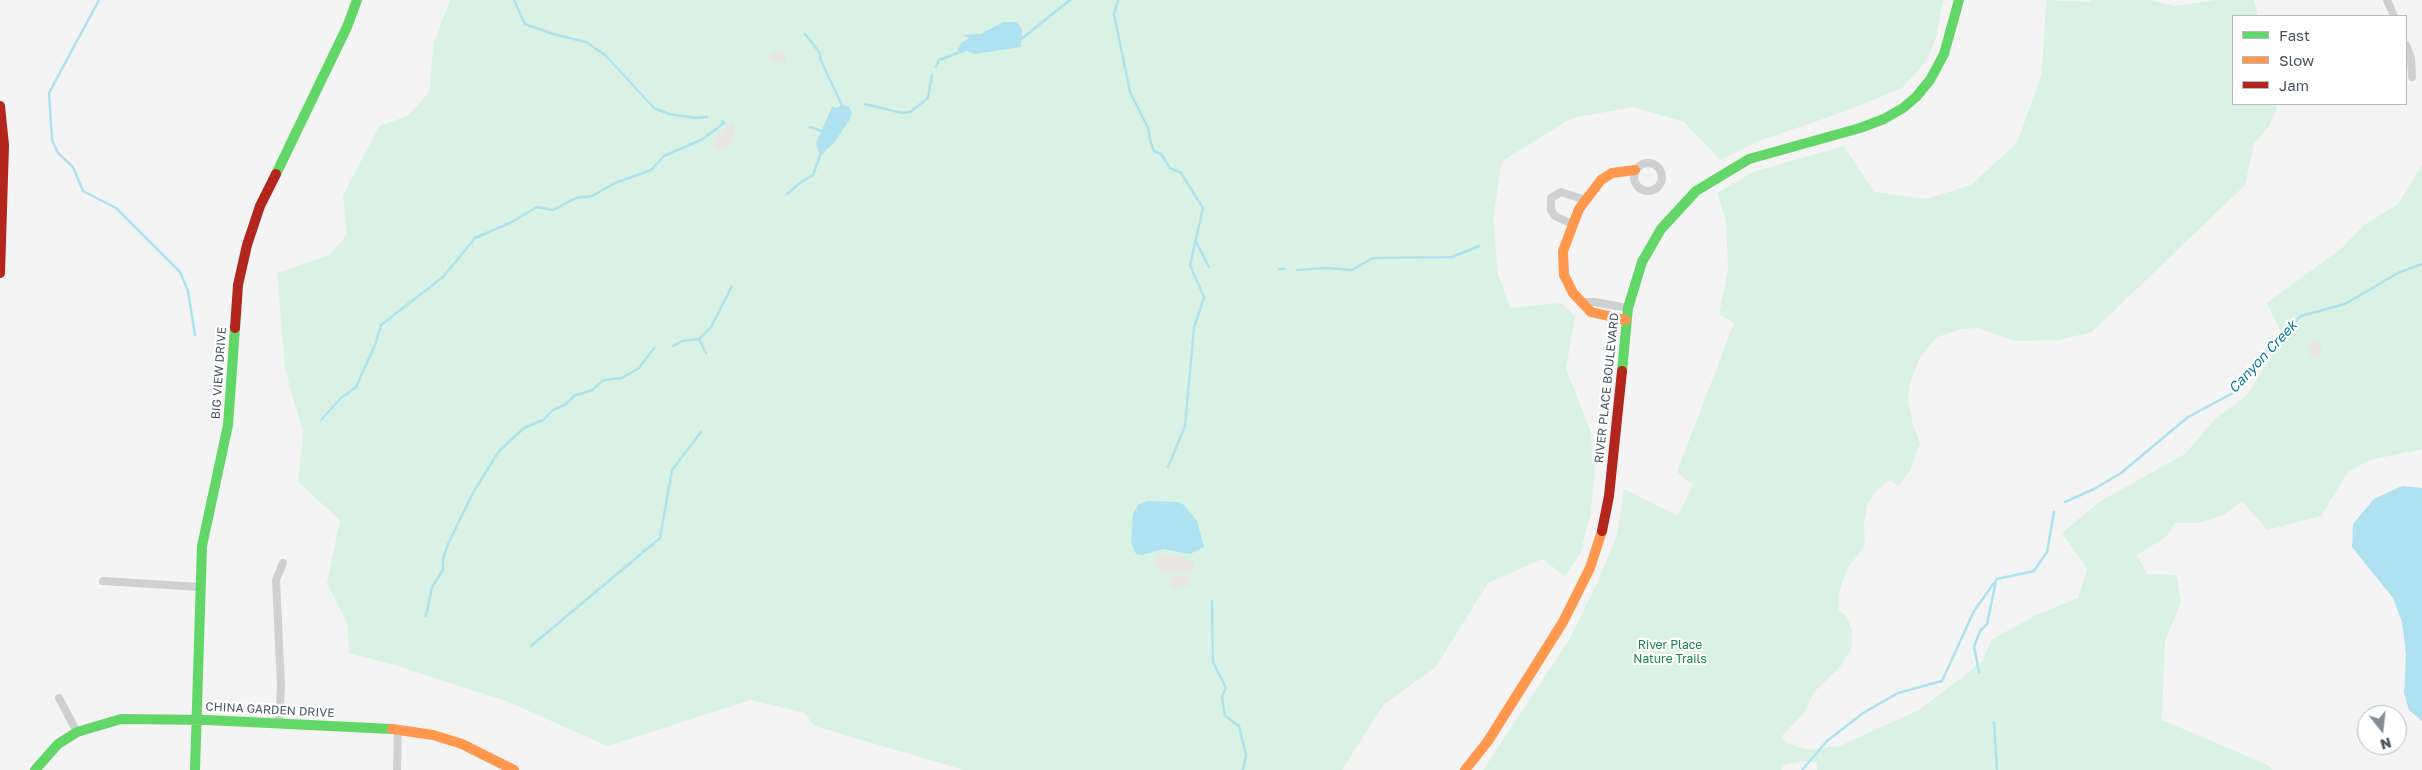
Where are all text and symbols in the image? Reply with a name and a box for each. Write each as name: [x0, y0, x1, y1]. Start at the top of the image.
legend: [2232, 15, 2407, 105]
text: Fast: [2279, 26, 2310, 44]
text: Slow: [2279, 51, 2314, 69]
text: Jam: [2279, 76, 2309, 94]
street label: RIVER PLACE BOULEVARD: [1592, 312, 1622, 464]
water label: Canyon Creek: [2225, 317, 2301, 397]
street label: BIG VIEW DRIVE: [209, 326, 229, 420]
park label: River Place Nature Trails: [1633, 638, 1707, 666]
street label: CHINA GARDEN DRIVE: [205, 699, 335, 721]
north arrow: [2357, 705, 2407, 755]
text: N: [2379, 734, 2393, 754]

